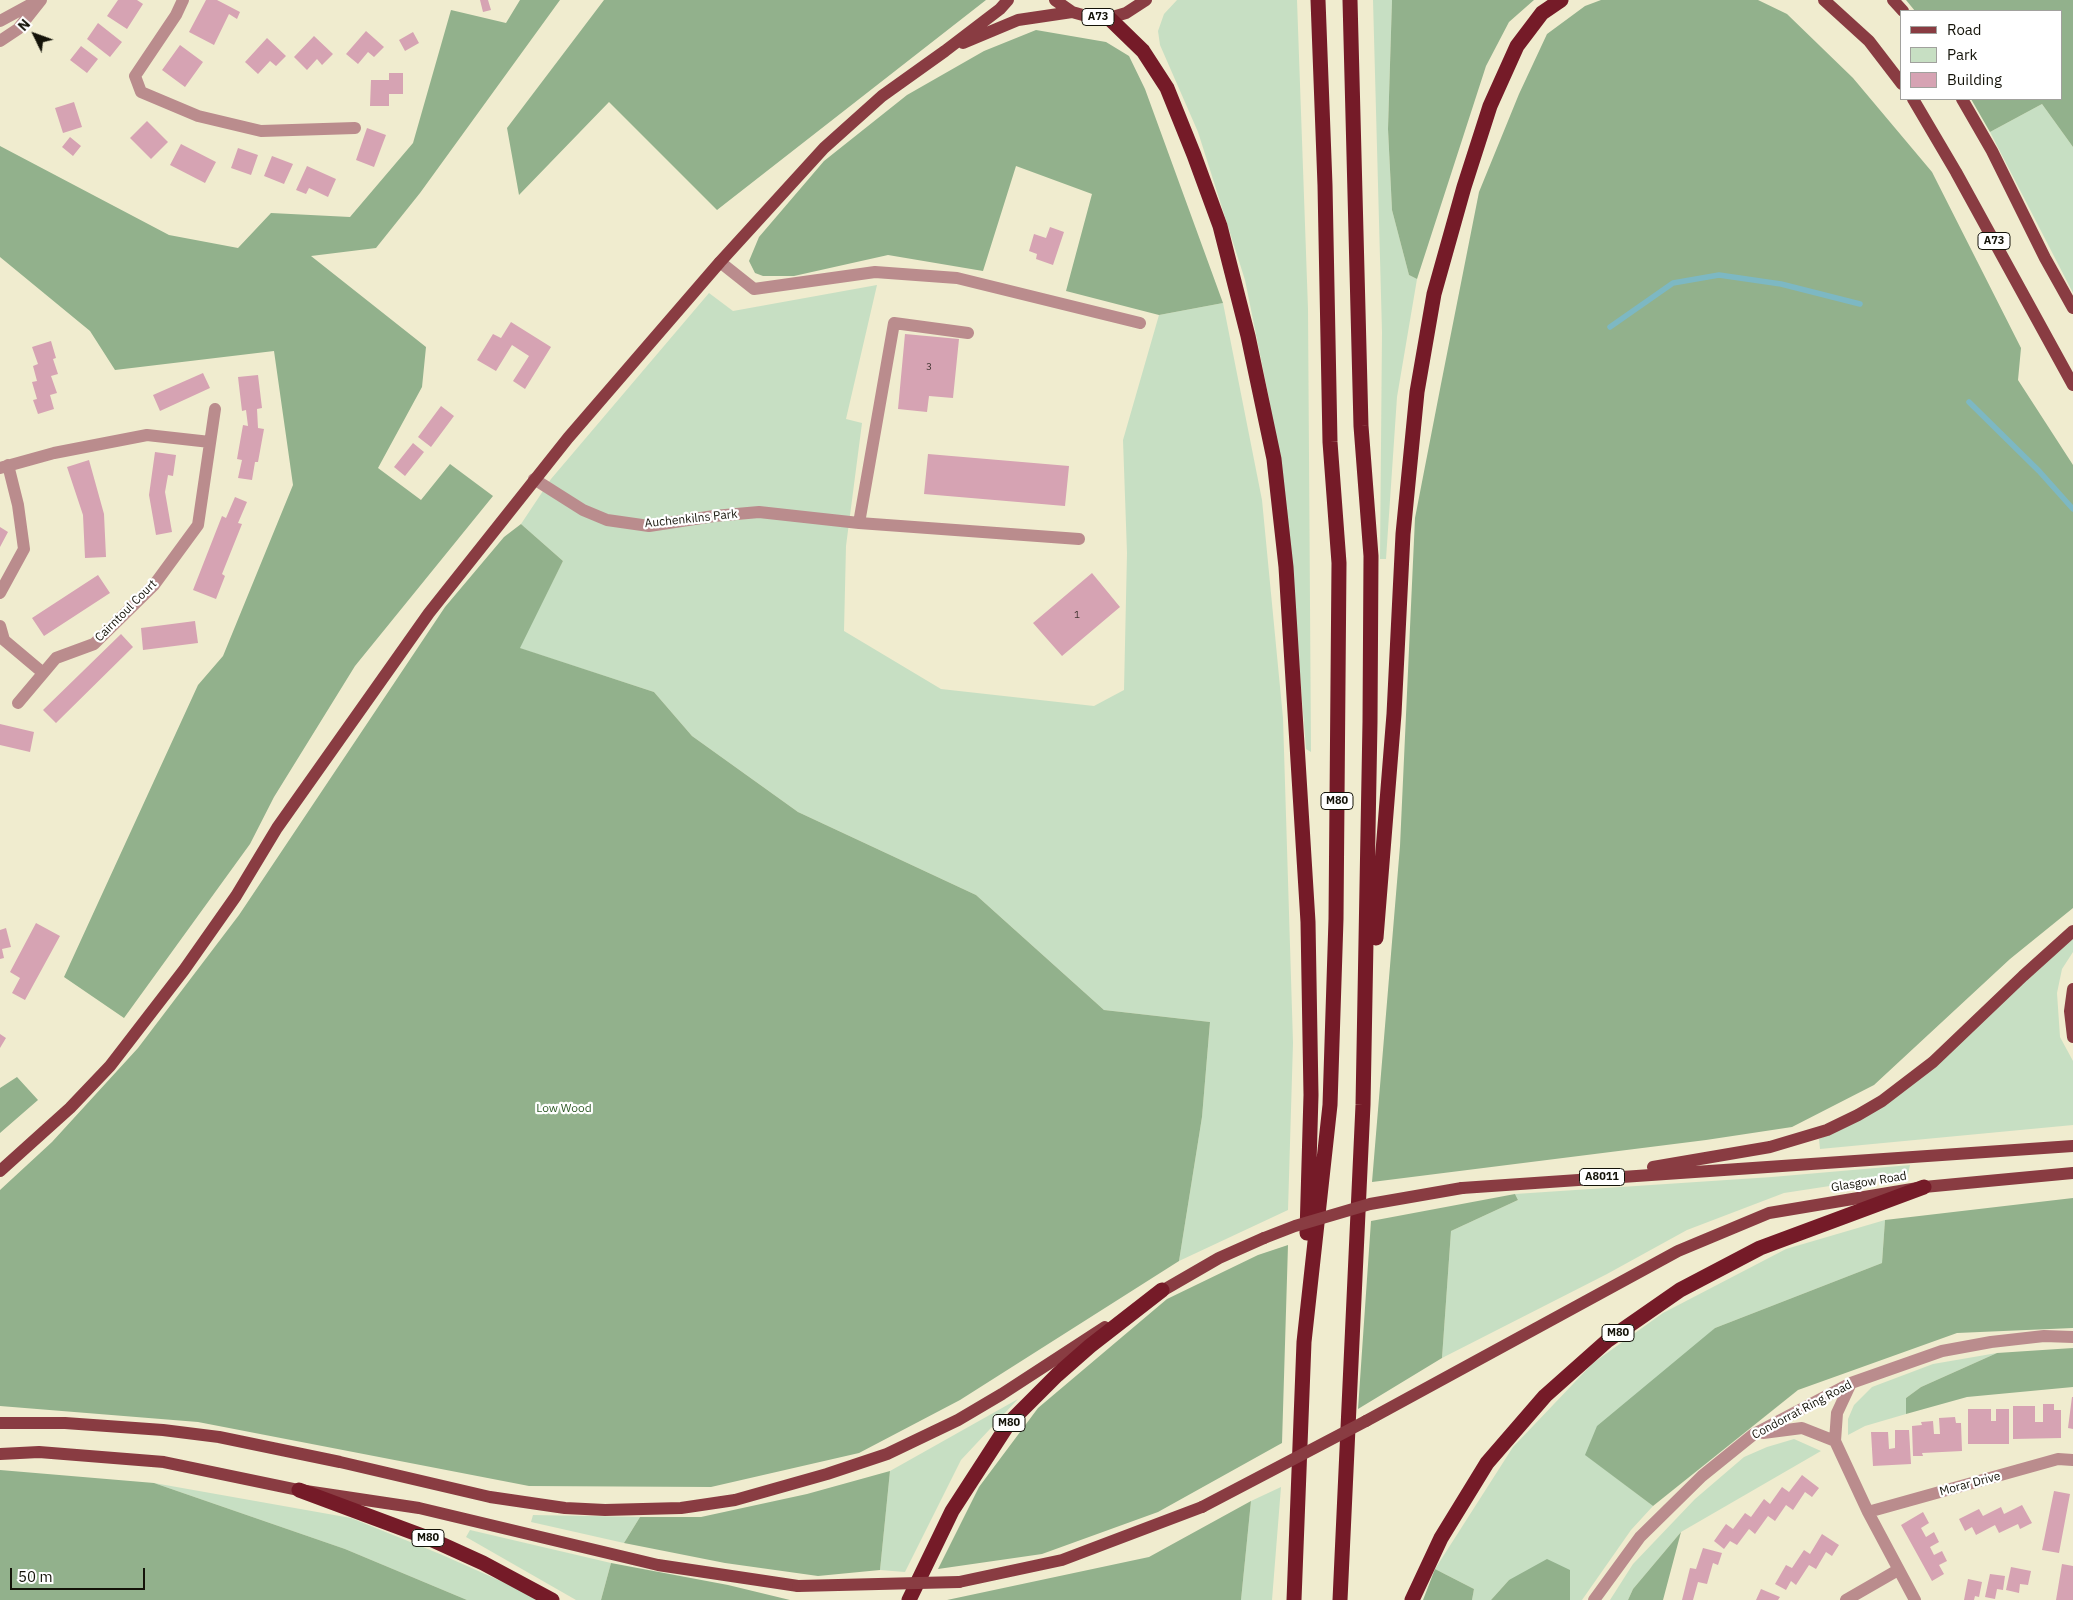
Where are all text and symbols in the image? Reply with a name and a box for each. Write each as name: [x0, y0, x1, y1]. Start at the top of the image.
road number: A73: [1082, 8, 1114, 26]
north arrow: [10, 10, 60, 60]
legend: [1900, 10, 2063, 100]
text: N: [14, 15, 34, 35]
text: Road: [1947, 20, 1982, 39]
text: Park: [1947, 45, 1977, 64]
text: Building: [1947, 70, 2002, 89]
road number: A73: [1978, 232, 2010, 250]
house number: 3: [926, 361, 932, 373]
street label: Auchenkilns Park: [644, 507, 738, 531]
street label: Cairntoul Court: [92, 577, 160, 645]
house number: 1: [1074, 609, 1080, 621]
road number: M80: [1321, 792, 1353, 809]
park label: Low Wood: [536, 1102, 592, 1116]
road number: A8011: [1580, 1168, 1624, 1186]
street label: Glasgow Road: [1830, 1169, 1908, 1195]
road number: M80: [1602, 1325, 1634, 1342]
street label: Condorrat Ring Road: [1750, 1378, 1854, 1442]
road number: M80: [993, 1415, 1025, 1432]
street label: Morar Drive: [1938, 1469, 2002, 1499]
road number: M80: [412, 1530, 444, 1546]
scale bar: [12, 1558, 148, 1590]
text: 50 m: [18, 1567, 53, 1586]

